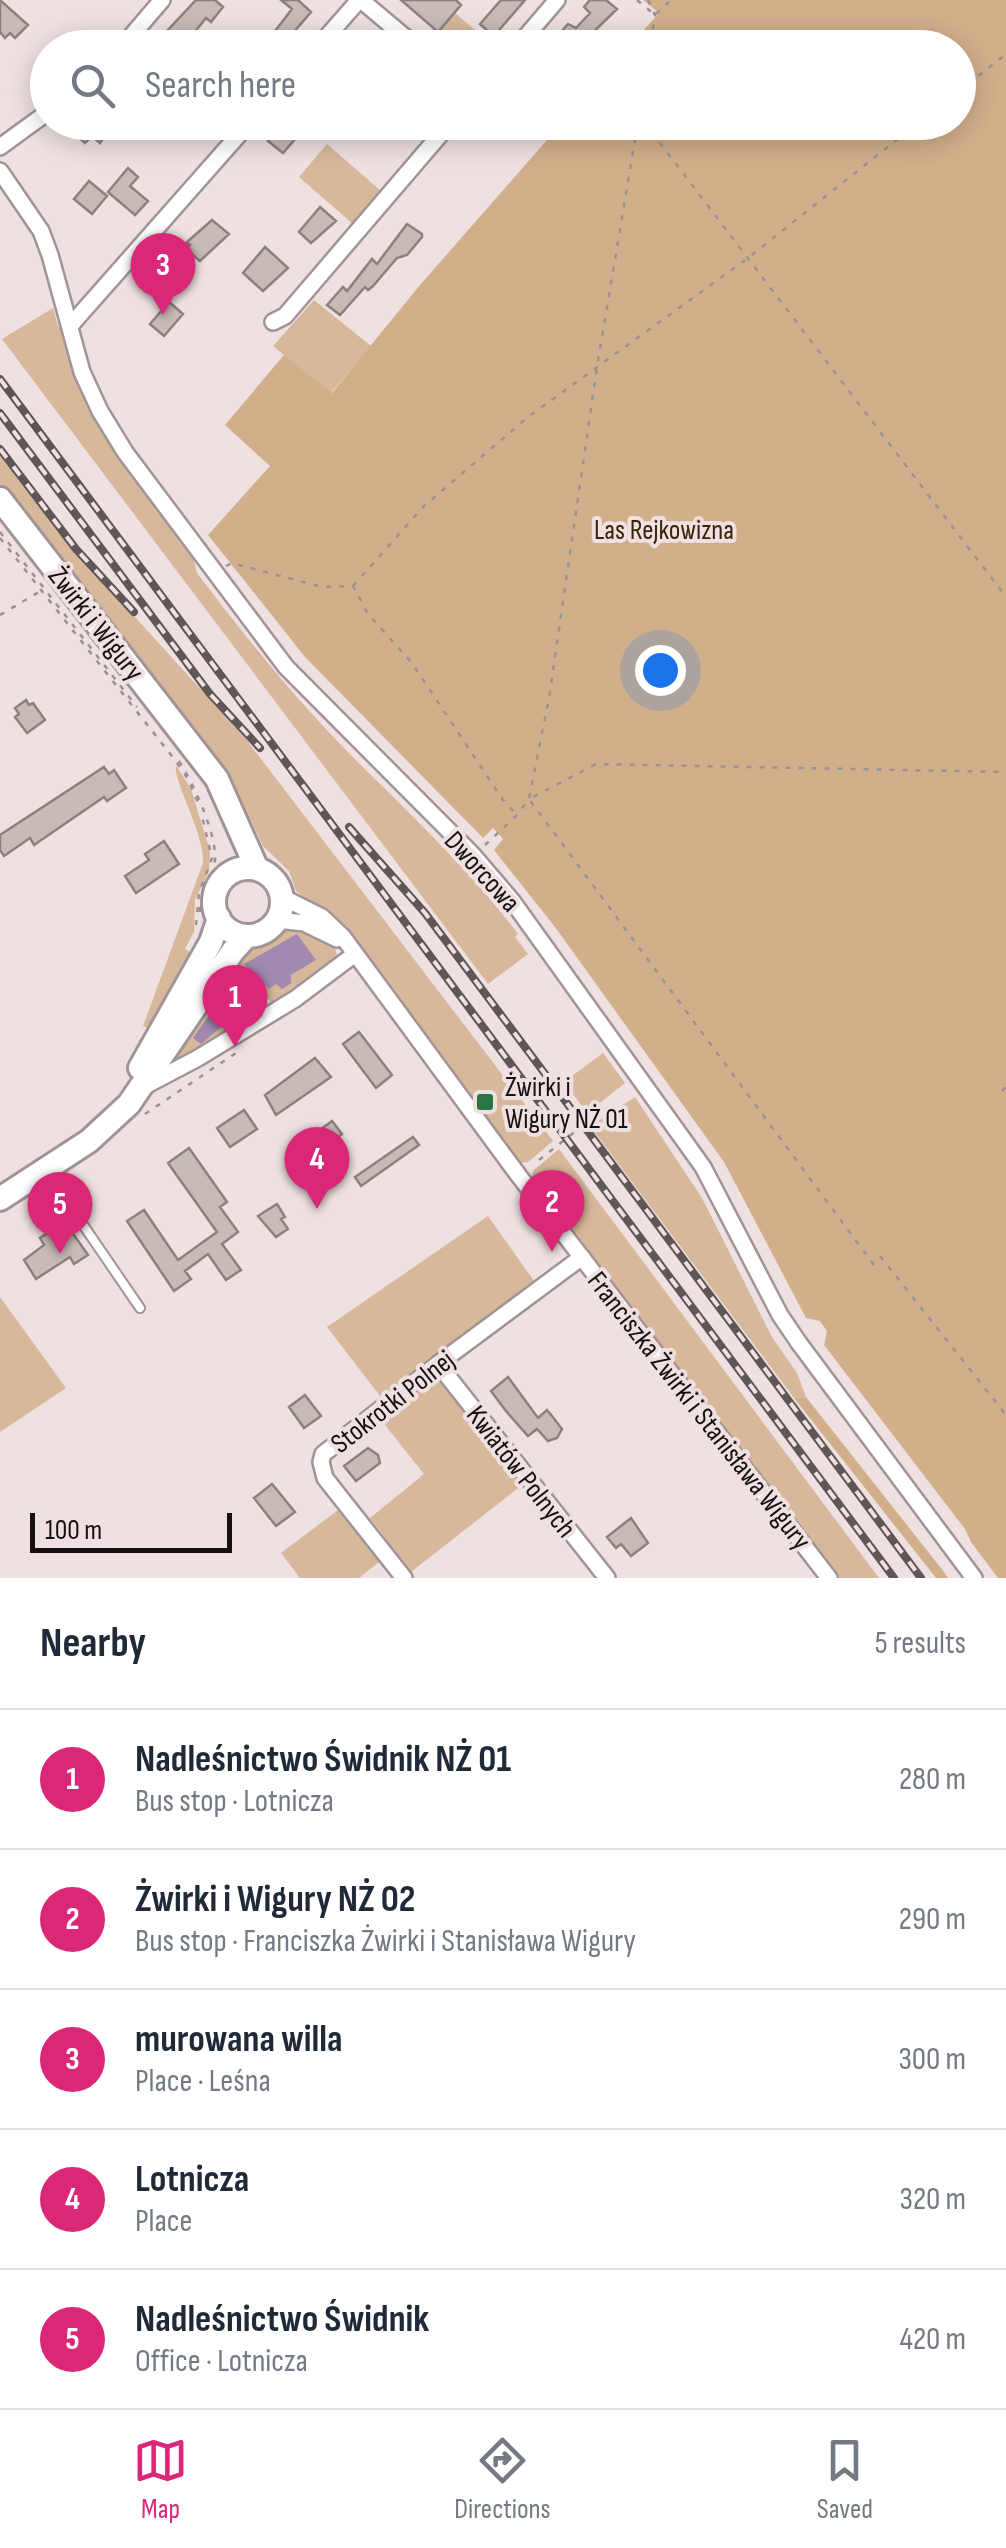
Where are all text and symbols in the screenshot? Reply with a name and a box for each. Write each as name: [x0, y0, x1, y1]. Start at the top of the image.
search box: [30, 30, 976, 140]
icon: search: [65, 58, 120, 113]
text: Search here: [145, 63, 296, 108]
pin: 3: [130, 232, 196, 315]
park label: Las Rejkowizna: [594, 514, 734, 547]
street label: Żwirki i Wigury: [41, 560, 151, 688]
your location: [635, 645, 686, 696]
street label: Dworcowa: [437, 825, 527, 919]
pin: 1: [202, 964, 268, 1047]
place label: Żwirki i Wigury NŻ 01: [505, 1071, 628, 1136]
marker: Żwirki i Wigury NŻ 01: [474, 1091, 496, 1113]
pin: 4: [284, 1126, 350, 1209]
pin: 2: [520, 1170, 584, 1252]
pin: 5: [28, 1172, 92, 1254]
street label: Franciszka Żwirki i Stanisława Wigury: [580, 1265, 818, 1557]
street label: Stokrotki Polnej: [325, 1344, 461, 1461]
street label: Kwiatów Polnych: [459, 1399, 583, 1544]
scale bar: [30, 1508, 232, 1552]
text: 100 m: [45, 1514, 102, 1547]
text: Nearby: [40, 1618, 146, 1669]
text: 5 results: [875, 1624, 966, 1663]
text: Nadleśnictwo Świdnik NŻ 01: [135, 1737, 511, 1782]
text: 1: [66, 1760, 79, 1799]
text: 280 m: [899, 1760, 966, 1799]
text: Bus stop · Lotnicza: [135, 1782, 334, 1821]
text: Żwirki i Wigury NŻ 02: [135, 1877, 415, 1922]
text: 2: [65, 1900, 80, 1939]
text: 290 m: [899, 1900, 966, 1939]
text: Bus stop · Franciszka Żwirki i Stanisława Wigury: [135, 1922, 636, 1961]
text: murowana willa: [135, 2017, 343, 2062]
text: 3: [65, 2040, 80, 2079]
text: 300 m: [898, 2040, 966, 2079]
text: Place · Leśna: [135, 2062, 271, 2101]
text: Lotnicza: [135, 2157, 249, 2202]
text: 4: [65, 2180, 80, 2219]
text: 320 m: [899, 2180, 966, 2219]
text: Place: [135, 2202, 192, 2241]
text: Nadleśnictwo Świdnik: [135, 2297, 429, 2342]
text: 5: [65, 2320, 80, 2359]
text: 420 m: [899, 2320, 966, 2359]
text: Office · Lotnicza: [135, 2342, 308, 2381]
tab: Map: [133, 2433, 188, 2526]
tab: Directions: [454, 2433, 551, 2526]
tab: Saved: [817, 2433, 873, 2526]

